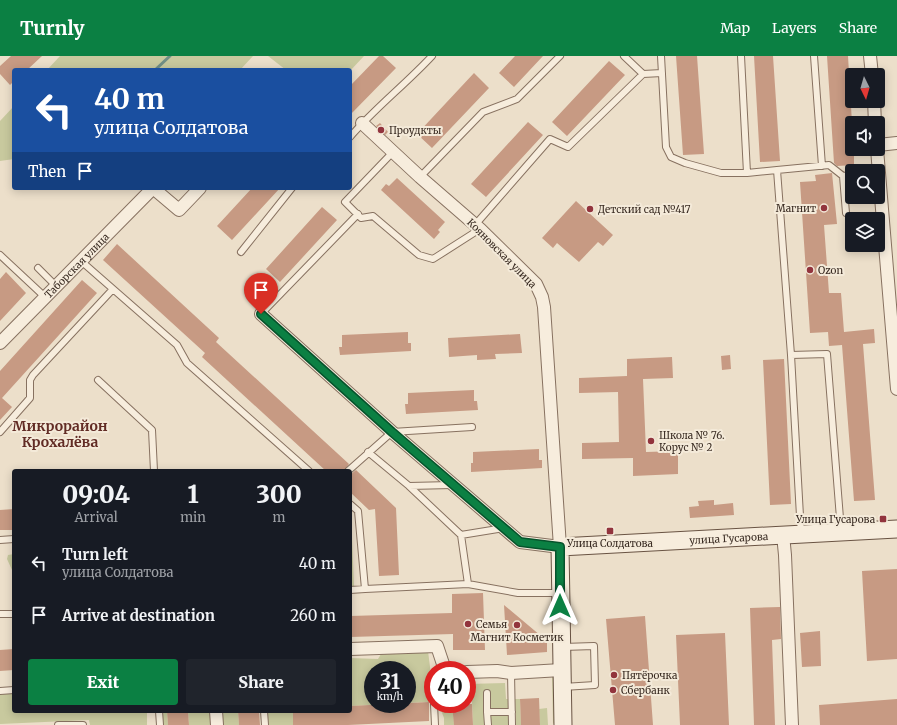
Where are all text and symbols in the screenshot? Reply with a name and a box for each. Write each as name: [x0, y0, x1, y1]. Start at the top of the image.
text: Turnly: [20, 16, 85, 40]
text: Map: [720, 19, 750, 37]
text: Layers: [772, 19, 817, 37]
text: Share: [839, 19, 877, 37]
north arrow: [845, 68, 885, 108]
map controls: [845, 68, 885, 252]
text: 40 m: [94, 81, 165, 117]
icon: left: [28, 84, 80, 136]
text: улица Солдатова: [94, 116, 249, 139]
button: sound: [845, 116, 885, 156]
place label: Проудкты: [389, 124, 442, 137]
marker: Проудкты: [376, 125, 386, 135]
icon: arrive: [74, 160, 96, 182]
text: Then: [28, 162, 66, 181]
button: search: [845, 164, 885, 204]
place label: Магнит: [776, 202, 816, 215]
place label: Детский сад №417: [598, 203, 691, 216]
marker: Магнит: [819, 203, 829, 213]
marker: Детский сад №417: [585, 204, 595, 214]
button: layers: [845, 212, 885, 252]
street label: Кояновская улица: [464, 216, 540, 291]
street label: Таборская улица: [42, 230, 112, 301]
place label: Ozon: [818, 264, 843, 277]
marker: Ozon: [805, 265, 815, 275]
pin: [244, 273, 278, 314]
icon: arrive: [250, 279, 272, 301]
district label: Микрорайон Крохалёва: [12, 417, 108, 451]
place label: Школа № 76. Корус № 2: [659, 429, 725, 454]
marker: Школа № 76. Корус № 2: [646, 436, 656, 446]
text: 09:04: [62, 479, 130, 510]
text: 1: [187, 479, 199, 510]
text: 300: [256, 479, 302, 510]
text: Arrival: [74, 509, 118, 526]
text: min: [180, 509, 206, 526]
text: m: [273, 509, 285, 526]
place label: Улица Гусарова: [795, 513, 876, 526]
marker: Улица Гусарова: [878, 514, 888, 524]
marker: Улица Солдатова: [605, 526, 615, 536]
street label: улица Гусарова: [689, 530, 769, 547]
place label: Улица Солдатова: [566, 537, 654, 550]
text: Turn left: [62, 545, 128, 564]
icon: left: [28, 552, 50, 574]
text: 40 m: [299, 554, 336, 573]
text: улица Солдатова: [62, 564, 174, 581]
position arrow: [539, 585, 581, 627]
icon: arrive: [28, 604, 50, 626]
text: Arrive at destination: [62, 606, 215, 625]
text: 260 m: [290, 606, 336, 625]
place label: Семья: [476, 618, 507, 631]
marker: Семья: [463, 619, 473, 629]
marker: Магнит Косметик: [512, 620, 522, 630]
place label: Магнит Косметик: [470, 631, 564, 644]
button: Exit: [28, 659, 178, 705]
button: Share: [186, 659, 336, 705]
speed limit sign: 40: [424, 661, 476, 713]
text: 31: [380, 669, 400, 694]
place label: Пятёрочка: [622, 669, 678, 682]
marker: Пятёрочка: [609, 670, 619, 680]
place label: Сбербанк: [621, 684, 670, 697]
marker: Сбербанк: [608, 685, 618, 695]
text: km/h: [377, 690, 403, 703]

